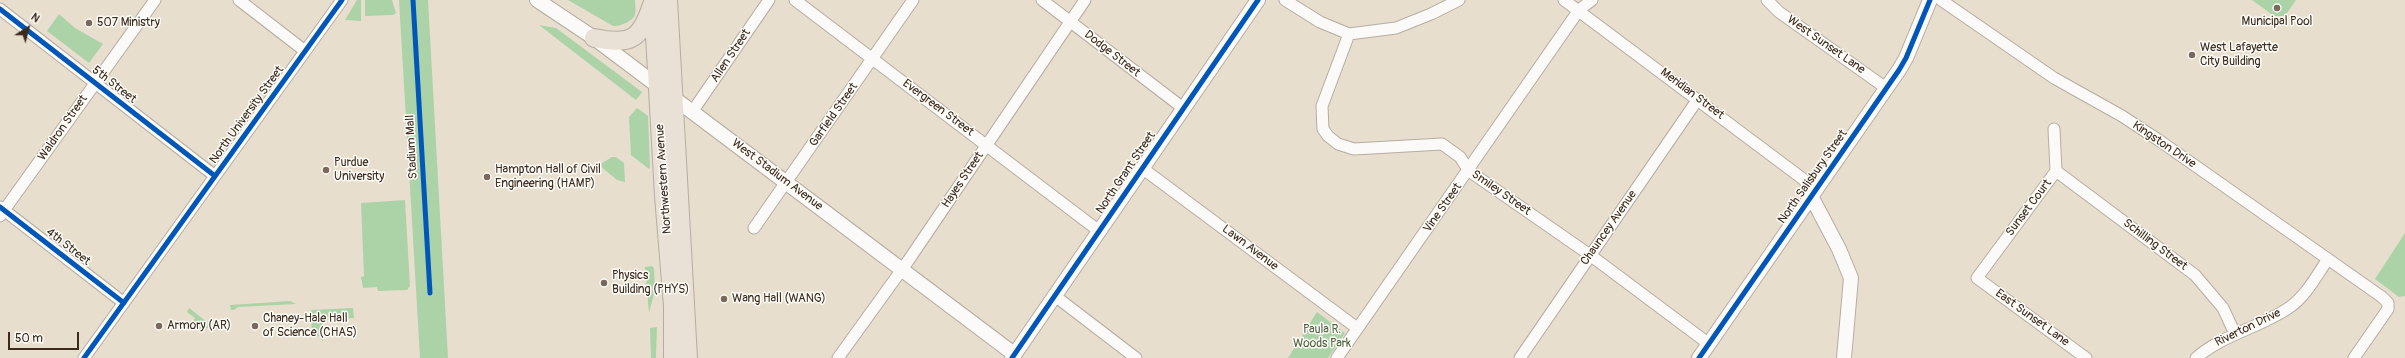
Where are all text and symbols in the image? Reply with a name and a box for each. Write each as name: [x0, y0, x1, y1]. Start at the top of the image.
marker: Municipal Pool: [2272, 3, 2282, 13]
north arrow: [8, 8, 48, 48]
text: N: [29, 10, 42, 25]
street label: West Sunset Lane: [1784, 13, 1868, 77]
place label: Municipal Pool: [2242, 15, 2312, 29]
place label: 507 Ministry: [97, 16, 160, 30]
marker: 507 Ministry: [84, 18, 94, 28]
street label: Allen Street: [708, 27, 754, 85]
street label: Dodge Street: [1081, 28, 1143, 80]
place label: West Lafayette City Building: [2200, 41, 2278, 69]
marker: West Lafayette City Building: [2187, 50, 2197, 60]
street label: 5th Street: [89, 63, 139, 107]
street label: North University Street: [207, 63, 287, 167]
street label: Meridian Street: [1657, 65, 1727, 123]
street label: Evergreen Street: [900, 77, 976, 139]
street label: Garfield Street: [807, 80, 861, 150]
street label: Waldron Street: [35, 92, 91, 164]
street label: Stadium Mall: [403, 115, 421, 179]
street label: Kingston Drive: [2129, 118, 2199, 172]
street label: Northwestern Avenue: [653, 124, 675, 234]
street label: North Salisbury Street: [1775, 127, 1851, 227]
street label: North Grant Street: [1093, 129, 1159, 217]
street label: West Stadium Avenue: [729, 136, 825, 214]
street label: Hayes Street: [939, 149, 987, 211]
place label: Purdue University: [334, 156, 384, 184]
place label: Hampton Hall of Civil Engineering (HAMP): [495, 163, 601, 191]
marker: Purdue University: [321, 165, 331, 175]
street label: Smiley Street: [1469, 167, 1533, 219]
marker: Hampton Hall of Civil Engineering (HAMP): [482, 172, 492, 182]
street label: Sunset Court: [2003, 177, 2055, 239]
street label: Vine Street: [1421, 180, 1465, 236]
street label: Chauncey Avenue: [1578, 188, 1640, 268]
street label: Schilling Street: [2120, 216, 2190, 274]
street label: Lawn Avenue: [1219, 222, 1281, 274]
street label: 4th Street: [43, 225, 93, 269]
place label: Physics Building (PHYS): [612, 269, 689, 297]
marker: Physics Building (PHYS): [599, 278, 609, 288]
street label: East Sunset Lane: [1992, 286, 2072, 350]
place label: Wang Hall (WANG): [732, 292, 826, 306]
marker: Wang Hall (WANG): [719, 294, 729, 304]
street label: Riverton Drive: [2213, 306, 2283, 350]
place label: Chaney-Hale Hall of Science (CHAS): [263, 312, 357, 340]
place label: Armory (AR): [167, 319, 231, 333]
marker: Armory (AR): [154, 321, 164, 331]
marker: Chaney-Hale Hall of Science (CHAS): [250, 321, 260, 331]
park label: Paula R. Woods Park: [1293, 323, 1351, 351]
scale bar: [10, 324, 81, 350]
text: 50 m: [15, 331, 43, 346]

